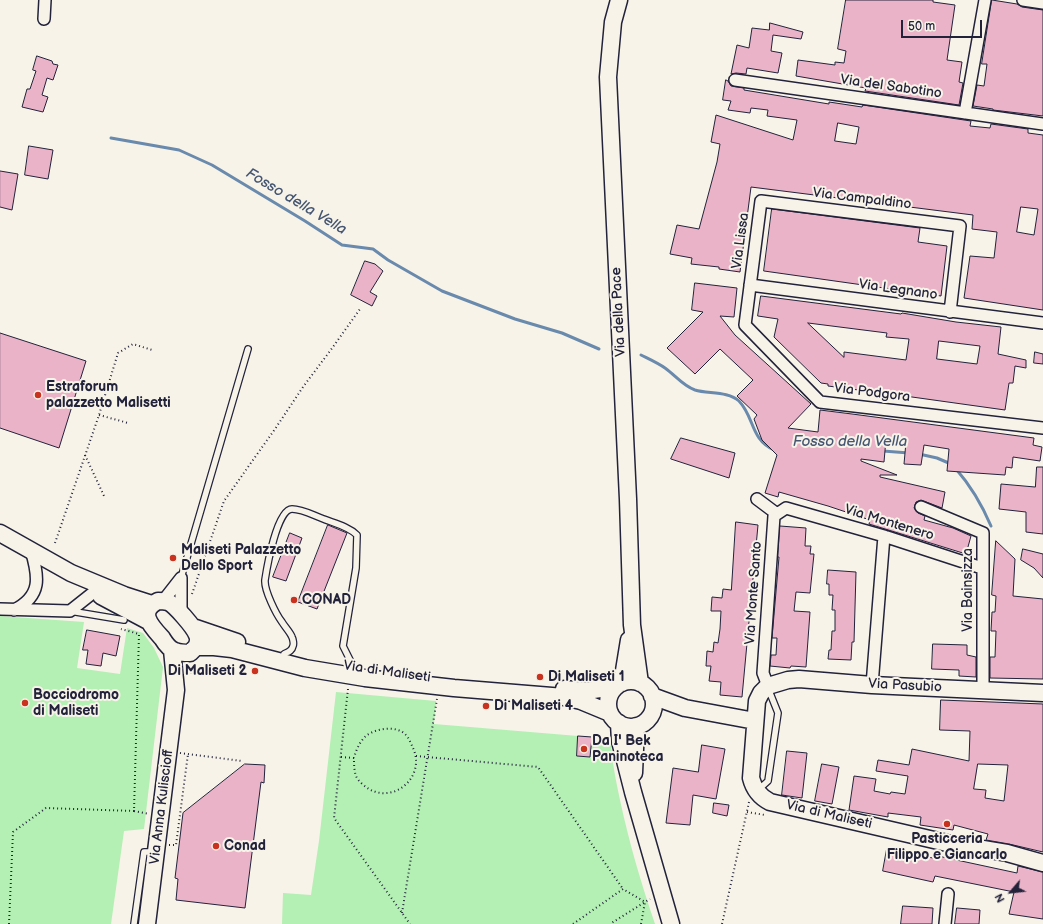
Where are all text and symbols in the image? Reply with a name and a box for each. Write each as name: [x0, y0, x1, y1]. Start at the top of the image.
scale bar: [903, 12, 984, 38]
text: 50 m: [908, 19, 935, 34]
street label: Via del Sabotino: [839, 72, 943, 102]
water label: Fosso della Vella: [242, 165, 350, 239]
street label: Via Campaldino: [812, 185, 912, 213]
street label: Via Lissa: [729, 212, 753, 270]
street label: Via della Pace: [608, 267, 630, 357]
street label: Via Legnano: [858, 276, 938, 304]
place label: Estraforum palazzetto Malisetti: [46, 379, 171, 412]
street label: Via Podgora: [833, 380, 911, 406]
marker: Estraforum palazzetto Malisetti: [33, 390, 43, 400]
water label: Fosso della Vella: [793, 433, 907, 451]
street label: Via Montenero: [842, 501, 936, 545]
street label: Via Monte Santo: [742, 541, 766, 645]
place label: Maliseti Palazzetto Dello Sport: [181, 542, 301, 574]
street label: Via Bainsizza: [960, 548, 976, 632]
marker: Maliseti Palazzetto Dello Sport: [168, 553, 178, 563]
place label: CONAD: [302, 592, 351, 608]
marker: CONAD: [289, 595, 299, 605]
street label: Via di Maliseti: [342, 658, 432, 686]
place label: Di Maliseti 2: [168, 663, 247, 679]
marker: Di Maliseti 2: [250, 666, 260, 676]
place label: Di Maliseti 1: [548, 669, 625, 685]
marker: Di Maliseti 1: [535, 672, 545, 682]
street label: Via Pasubio: [868, 676, 942, 696]
place label: Bocciodromo di Maliseti: [33, 687, 119, 720]
marker: Bocciodromo di Maliseti: [20, 698, 30, 708]
place label: Di Maliseti 4: [494, 698, 573, 714]
marker: Di Maliseti 4: [481, 701, 491, 711]
place label: Da I' Bek Paninoteca: [592, 733, 663, 766]
marker: Da I' Bek Paninoteca: [579, 744, 589, 754]
street label: Via Anna Kuliscioff: [147, 749, 177, 865]
street label: Via di Maliseti: [784, 797, 874, 833]
marker: Pasticceria Filippo e Giancarlo: [942, 819, 952, 829]
place label: Pasticceria Filippo e Giancarlo: [887, 831, 1007, 864]
place label: Conad: [224, 838, 266, 854]
marker: Conad: [211, 841, 221, 851]
north arrow: [991, 872, 1031, 912]
text: N: [992, 891, 1008, 905]

